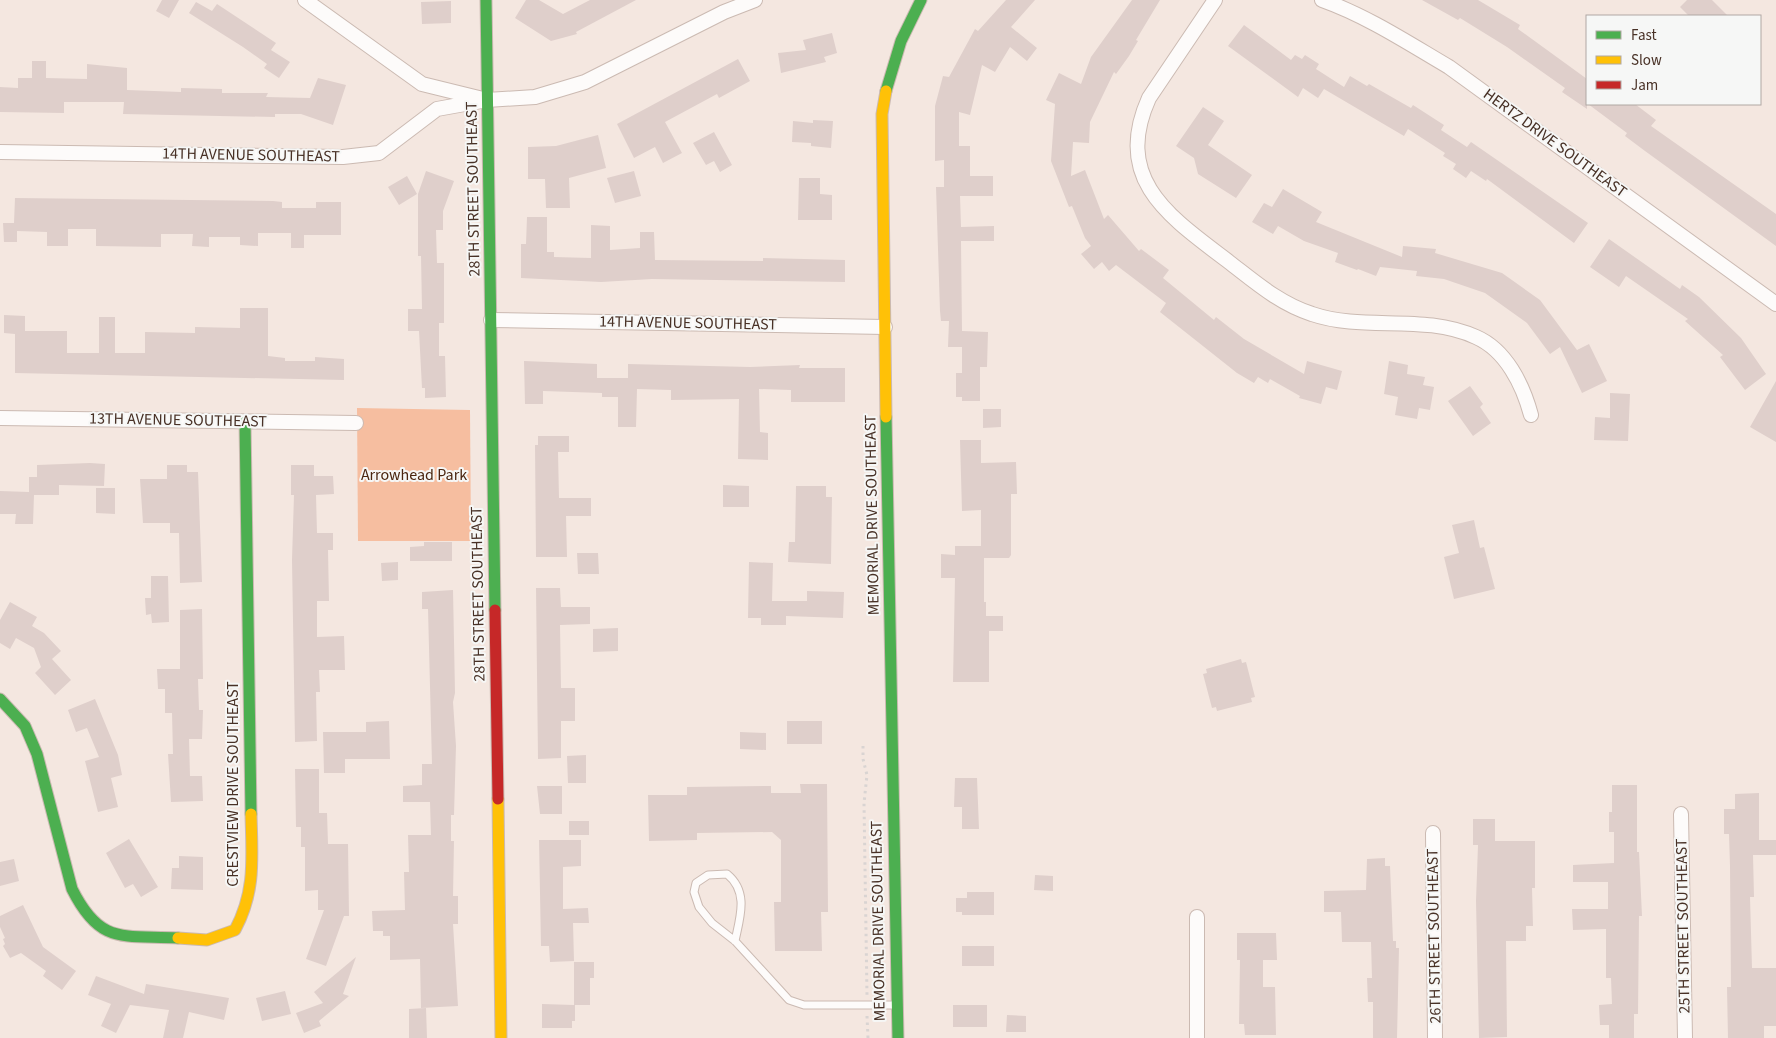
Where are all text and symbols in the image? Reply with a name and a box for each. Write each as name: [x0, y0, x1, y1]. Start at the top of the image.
legend: [1586, 15, 1761, 105]
text: Fast: [1631, 25, 1657, 46]
text: Slow: [1631, 50, 1662, 71]
text: Jam: [1631, 75, 1658, 96]
street label: HERTZ DRIVE SOUTHEAST: [1479, 83, 1632, 203]
street label: 28TH STREET SOUTHEAST: [460, 101, 486, 277]
street label: 14TH AVENUE SOUTHEAST: [162, 142, 341, 168]
street label: 14TH AVENUE SOUTHEAST: [599, 310, 778, 336]
street label: 13TH AVENUE SOUTHEAST: [89, 407, 268, 433]
street label: MEMORIAL DRIVE SOUTHEAST: [859, 414, 885, 616]
park label: Arrowhead Park: [361, 464, 467, 486]
street label: 28TH STREET SOUTHEAST: [465, 506, 491, 682]
street label: CRESTVIEW DRIVE SOUTHEAST: [222, 681, 244, 887]
street label: MEMORIAL DRIVE SOUTHEAST: [865, 820, 891, 1022]
street label: 25TH STREET SOUTHEAST: [1670, 838, 1696, 1014]
street label: 26TH STREET SOUTHEAST: [1421, 848, 1447, 1024]

